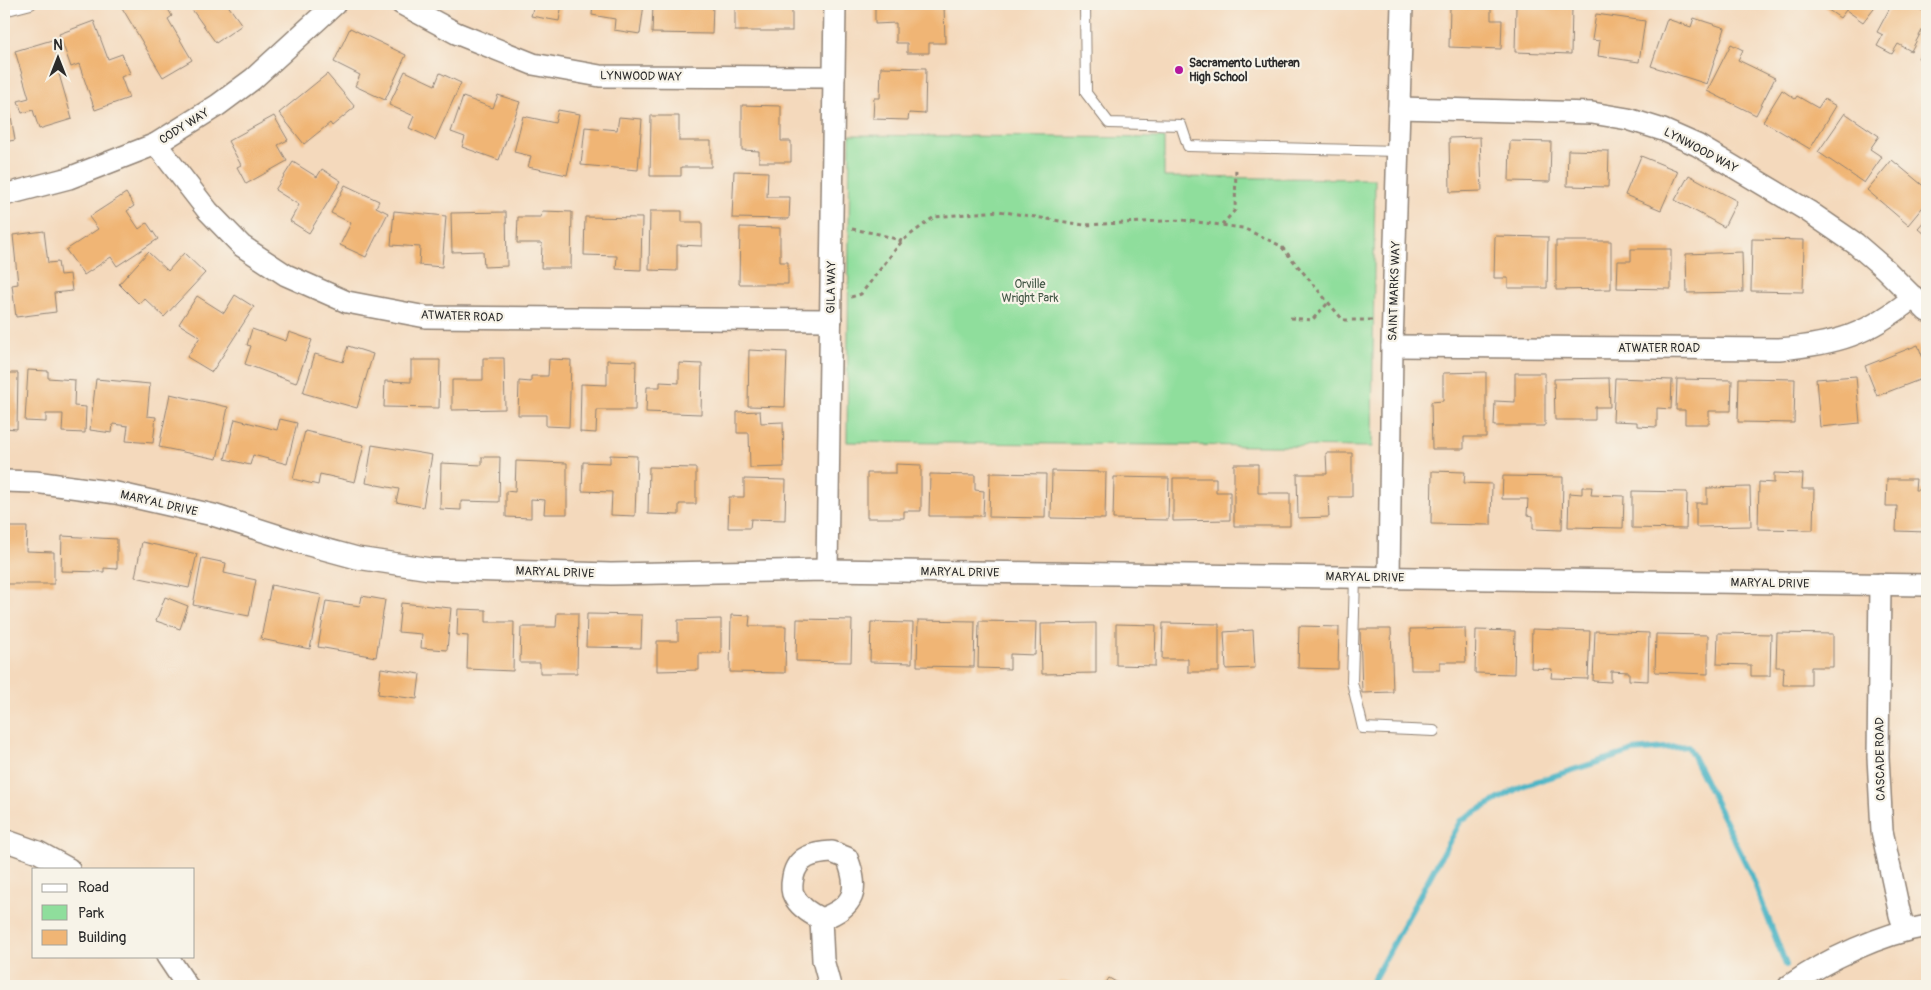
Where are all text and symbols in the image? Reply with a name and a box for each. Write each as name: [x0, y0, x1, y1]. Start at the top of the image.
north arrow: [32, 32, 82, 82]
text: N: [53, 37, 63, 54]
place label: Sacramento Lutheran High School: [1189, 56, 1300, 85]
marker: Sacramento Lutheran High School: [1173, 64, 1185, 76]
street label: LYNWOOD WAY: [600, 68, 682, 85]
street label: CODY WAY: [157, 105, 212, 148]
street label: LYNWOOD WAY: [1661, 125, 1740, 176]
street label: SAINT MARKS WAY: [1385, 241, 1404, 341]
street label: GILA WAY: [824, 260, 839, 314]
park label: Orville Wright Park: [1002, 277, 1058, 306]
street label: ATWATER ROAD: [421, 308, 504, 325]
street label: ATWATER ROAD: [1618, 341, 1701, 356]
street label: MARYAL DRIVE: [119, 487, 199, 520]
street label: MARYAL DRIVE: [515, 564, 595, 581]
street label: MARYAL DRIVE: [920, 564, 1000, 581]
street label: MARYAL DRIVE: [1325, 569, 1405, 586]
street label: MARYAL DRIVE: [1730, 575, 1810, 592]
street label: CASCADE ROAD: [1872, 717, 1889, 801]
legend: [32, 868, 195, 958]
text: Road: [78, 878, 109, 897]
text: Park: [78, 904, 105, 923]
text: Building: [78, 928, 126, 947]

